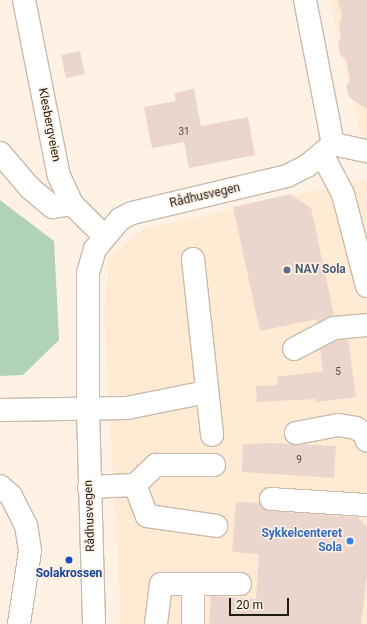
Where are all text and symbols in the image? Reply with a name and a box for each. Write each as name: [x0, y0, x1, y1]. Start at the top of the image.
street label: Klesbergveien: [35, 87, 63, 163]
house number: 31: [178, 126, 190, 138]
street label: Rådhusvegen: [168, 181, 242, 211]
place label: NAV Sola: [295, 263, 346, 277]
marker: NAV Sola: [282, 265, 292, 275]
house number: 5: [335, 366, 341, 378]
house number: 9: [296, 454, 302, 466]
street label: Rådhusvegen: [82, 480, 98, 552]
place label: Sykkelcenteret Sola: [261, 527, 342, 555]
marker: Sykkelcenteret Sola: [345, 536, 355, 546]
marker: Solakrossen: [64, 555, 74, 565]
place label: Solakrossen: [36, 567, 102, 581]
scale bar: [231, 590, 291, 616]
text: 20 m: [236, 598, 263, 612]

